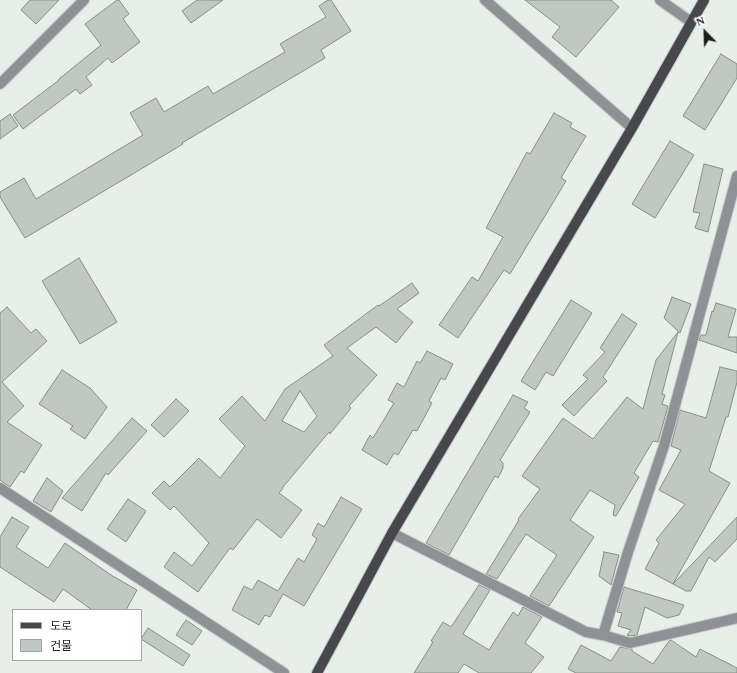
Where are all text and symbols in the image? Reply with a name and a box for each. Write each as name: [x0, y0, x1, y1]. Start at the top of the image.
north arrow: [685, 12, 725, 52]
text: N: [694, 14, 706, 28]
legend: [12, 609, 142, 661]
text: 도로: [50, 619, 72, 633]
text: 건물: [50, 639, 72, 653]

